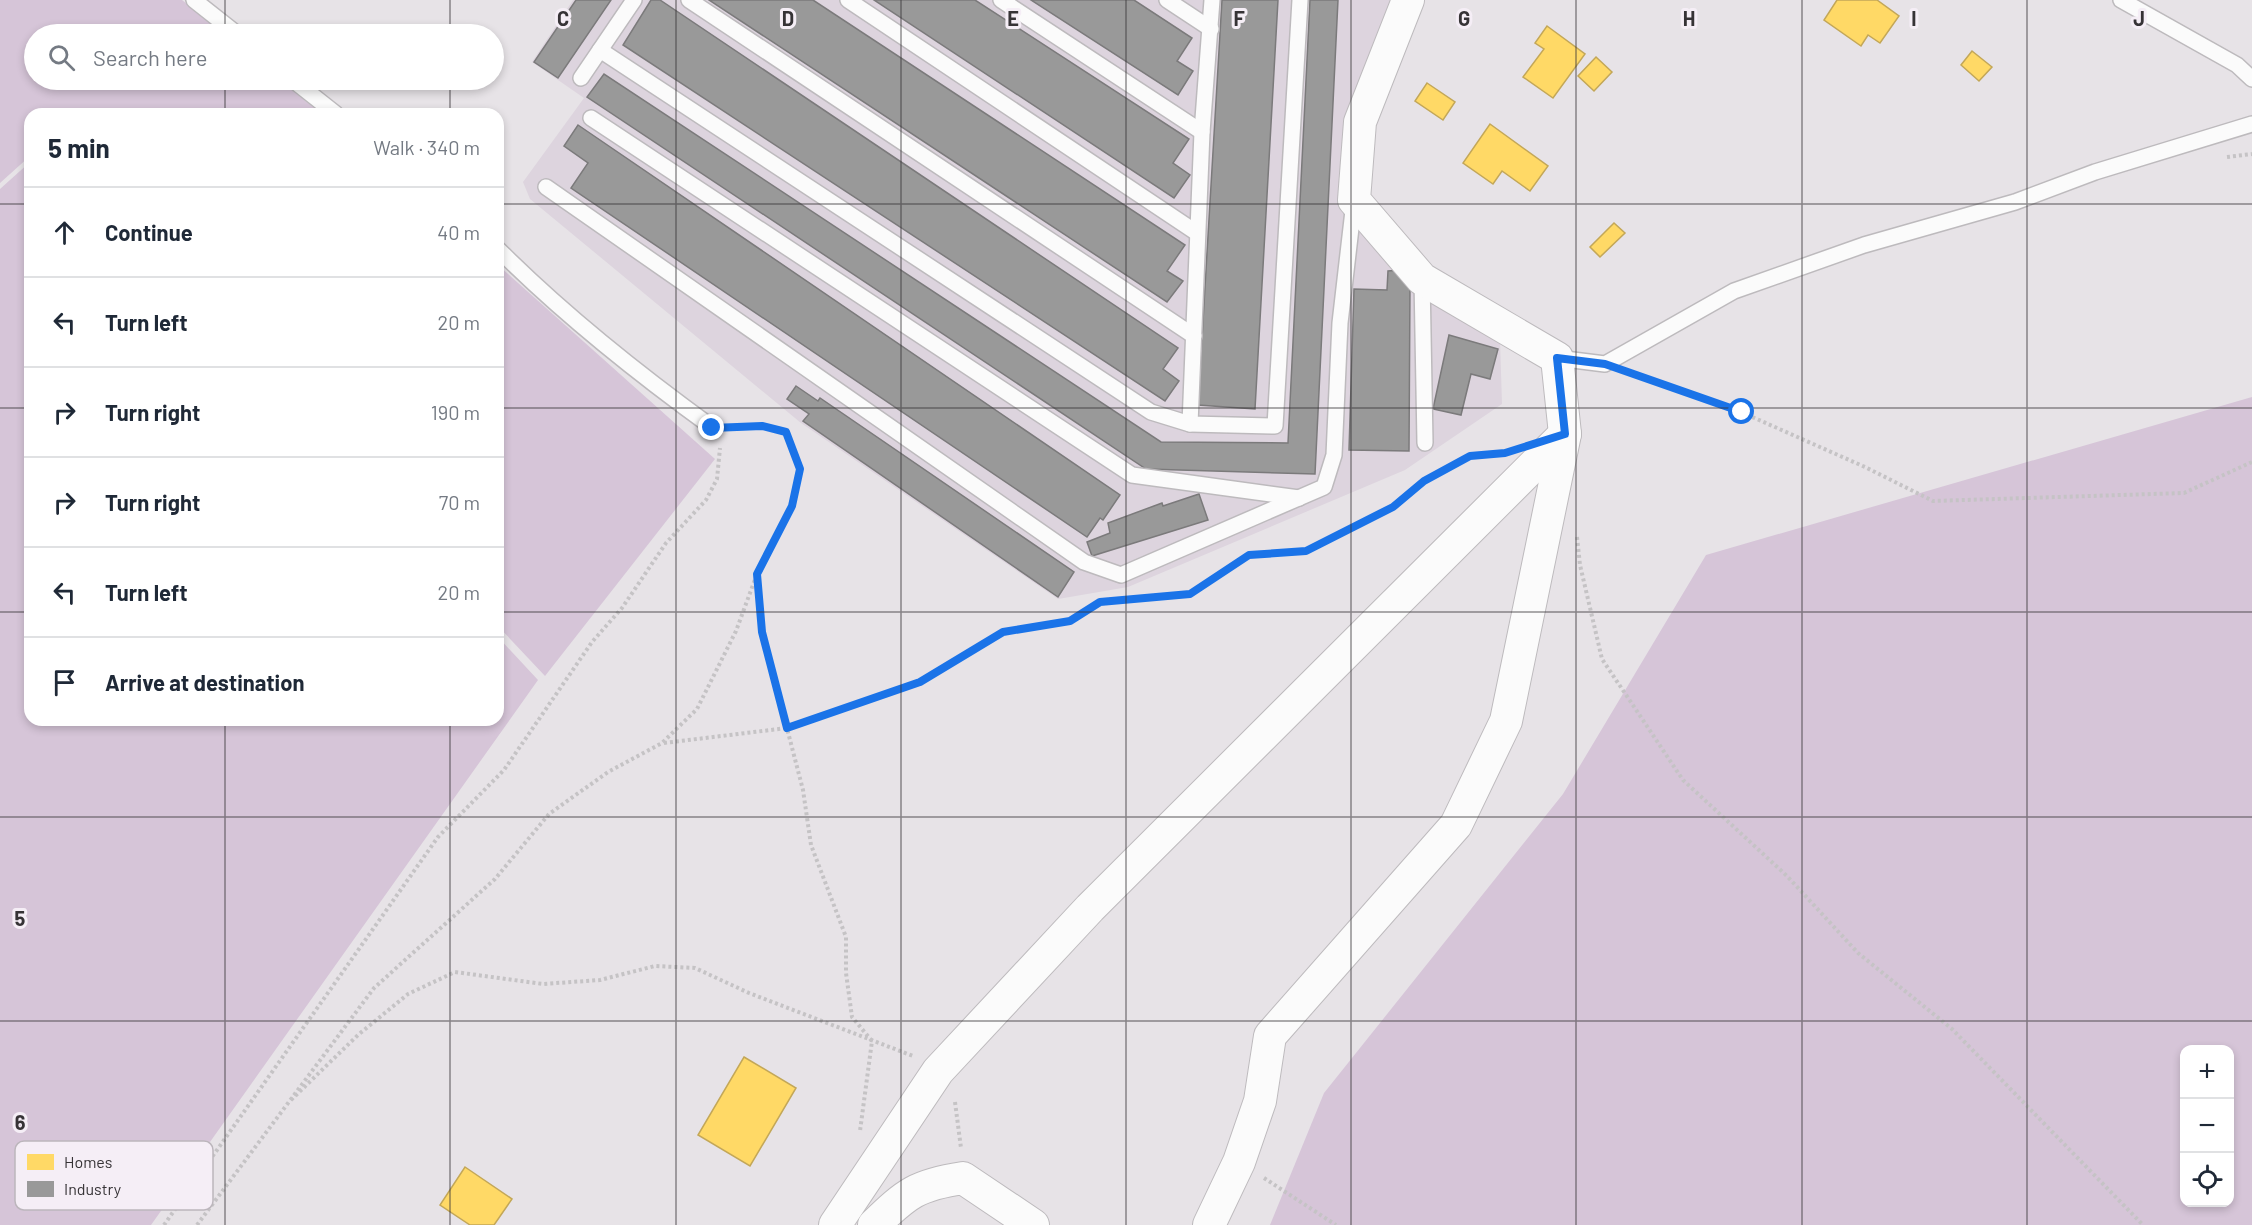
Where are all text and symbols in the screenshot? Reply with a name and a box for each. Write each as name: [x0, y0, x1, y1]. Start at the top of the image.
text: C: [557, 6, 569, 30]
text: D: [782, 6, 794, 30]
text: E: [1007, 6, 1019, 30]
text: F: [1233, 6, 1245, 30]
text: G: [1458, 6, 1470, 30]
text: H: [1683, 6, 1695, 30]
text: I: [1911, 6, 1917, 30]
text: J: [2133, 6, 2145, 30]
search box: [24, 24, 504, 90]
icon: search: [45, 41, 78, 74]
text: Search here: [93, 44, 207, 70]
text: 5 min: [48, 132, 110, 163]
text: Walk · 340 m: [373, 135, 480, 159]
icon: ahead: [48, 216, 81, 249]
text: Continue: [105, 219, 193, 245]
text: 40 m: [437, 220, 480, 244]
icon: left: [48, 306, 81, 339]
text: Turn left: [105, 309, 188, 335]
text: 20 m: [437, 310, 480, 334]
icon: right: [48, 396, 81, 429]
route start: [1728, 398, 1754, 424]
text: Turn right: [105, 399, 200, 425]
text: 190 m: [431, 400, 480, 424]
route end: [698, 414, 724, 440]
icon: right: [48, 486, 81, 519]
text: Turn right: [105, 489, 200, 515]
text: 70 m: [439, 490, 480, 514]
icon: left: [48, 576, 81, 609]
text: Turn left: [105, 579, 188, 605]
text: 20 m: [437, 580, 480, 604]
icon: arrive: [48, 666, 81, 699]
text: Arrive at destination: [105, 669, 304, 695]
text: 5: [15, 906, 26, 930]
map controls: [2180, 1045, 2234, 1207]
button: +: [2180, 1045, 2234, 1099]
button: −: [2180, 1099, 2234, 1153]
text: 6: [15, 1110, 26, 1134]
legend: [15, 1141, 213, 1210]
text: Homes: [64, 1152, 112, 1171]
button: locate: [2180, 1153, 2234, 1207]
text: Industry: [64, 1179, 122, 1198]

